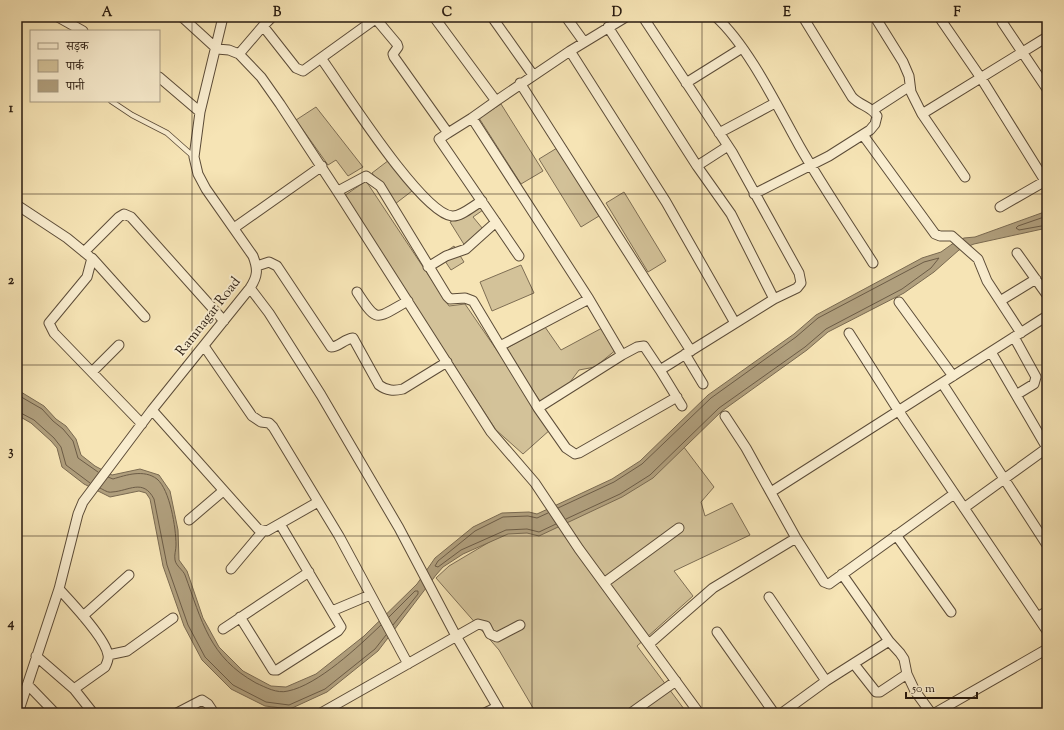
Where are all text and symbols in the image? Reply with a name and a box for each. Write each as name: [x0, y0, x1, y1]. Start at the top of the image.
text: A: [102, 4, 113, 22]
text: B: [273, 4, 282, 22]
text: C: [442, 4, 452, 22]
text: D: [612, 4, 622, 22]
text: E: [783, 4, 791, 22]
text: F: [953, 4, 961, 22]
legend: [30, 30, 160, 102]
text: सड़क: [65, 38, 90, 56]
text: पार्क: [65, 58, 85, 76]
text: पानी: [65, 78, 85, 96]
text: 1: [9, 100, 14, 118]
text: 2: [8, 272, 15, 290]
street label: Ramnagar Road: [172, 273, 246, 361]
text: 3: [8, 443, 14, 461]
text: 4: [7, 615, 15, 633]
scale bar: [906, 674, 977, 700]
text: 50 m: [911, 680, 935, 698]

